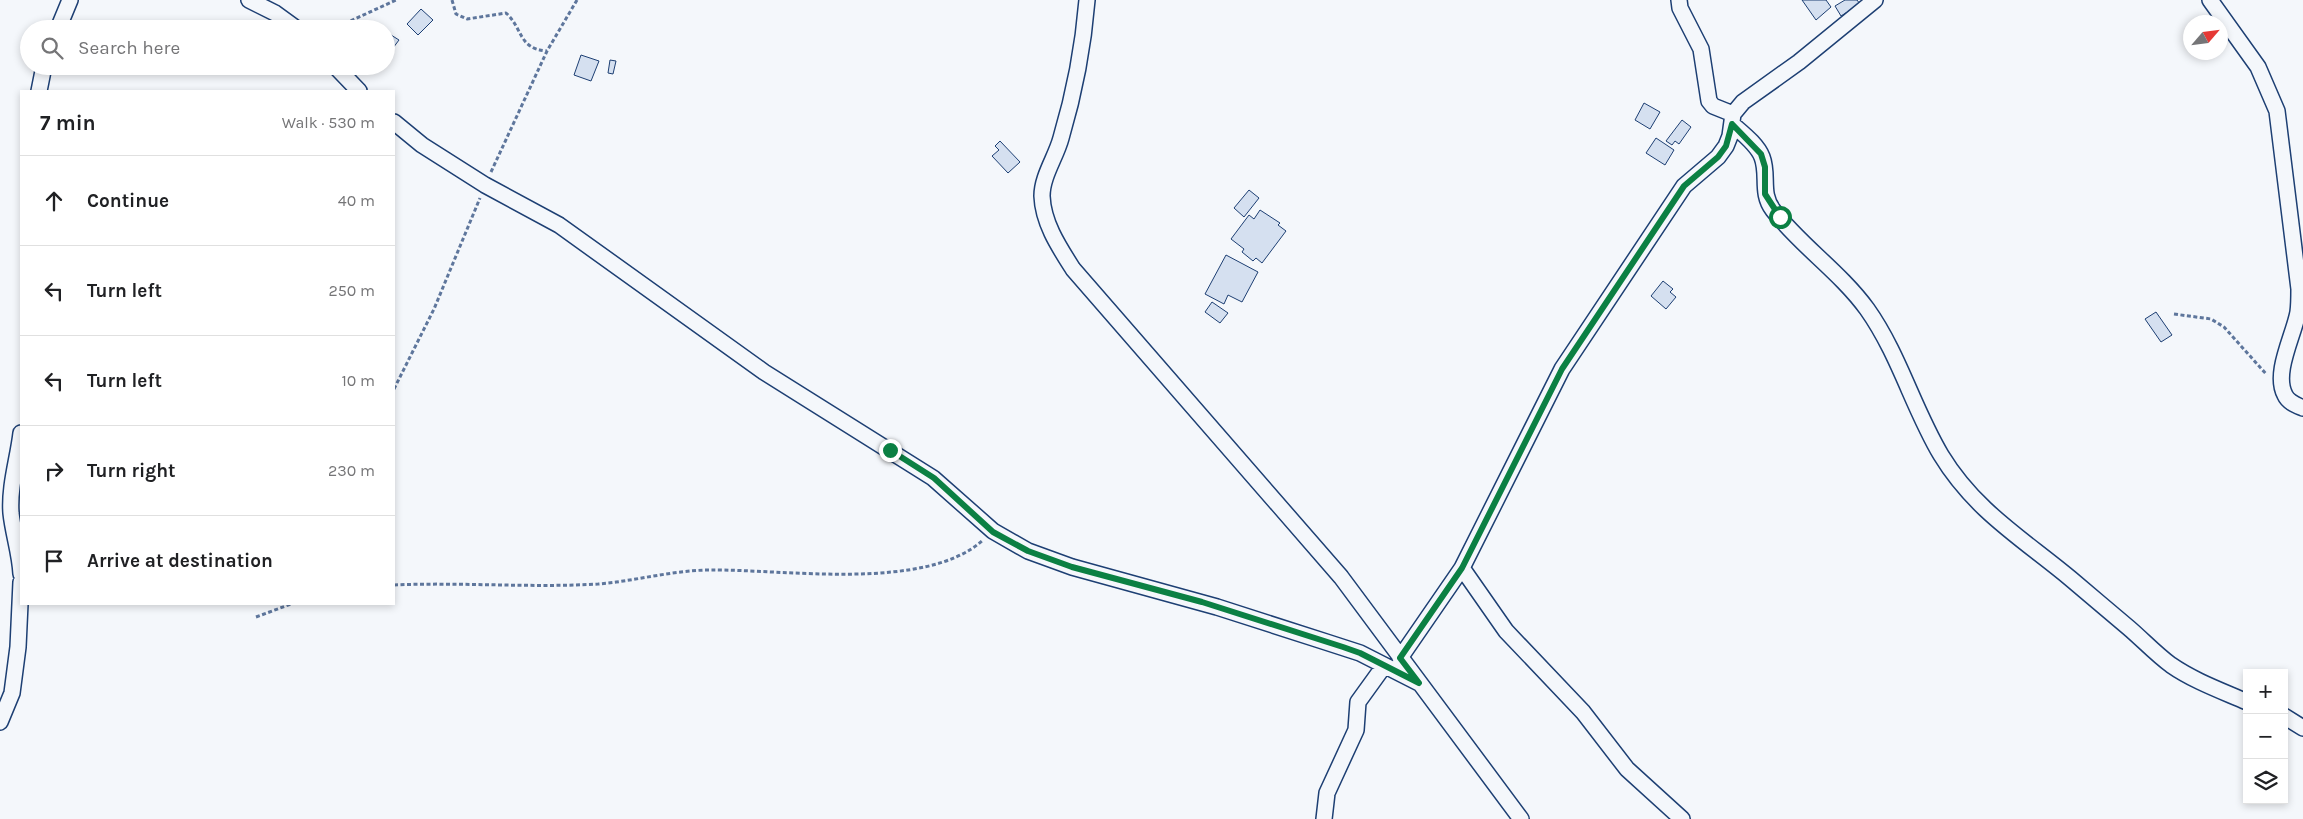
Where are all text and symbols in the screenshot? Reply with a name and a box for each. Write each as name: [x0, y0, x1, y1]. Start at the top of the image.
north arrow: [2183, 15, 2228, 60]
search box: [20, 20, 395, 75]
icon: search: [38, 34, 66, 62]
text: Search here: [78, 37, 180, 59]
text: 7 min: [40, 111, 96, 135]
text: Walk · 530 m: [282, 113, 375, 132]
icon: ahead: [40, 187, 68, 215]
text: Continue: [87, 190, 169, 212]
text: 40 m: [338, 191, 375, 210]
route start: [1769, 206, 1792, 229]
icon: left: [40, 277, 68, 305]
text: Turn left: [87, 280, 162, 302]
text: 250 m: [328, 281, 375, 300]
icon: left: [40, 367, 68, 395]
text: Turn left: [87, 370, 162, 392]
text: 10 m: [341, 371, 375, 390]
route end: [879, 439, 902, 462]
icon: right: [40, 457, 68, 485]
text: Turn right: [87, 460, 176, 482]
text: 230 m: [328, 461, 375, 480]
icon: arrive: [40, 547, 68, 575]
text: Arrive at destination: [87, 550, 273, 572]
map controls: [2243, 669, 2288, 804]
button: +: [2243, 669, 2288, 714]
button: −: [2243, 714, 2288, 759]
button: layers: [2243, 759, 2288, 804]

